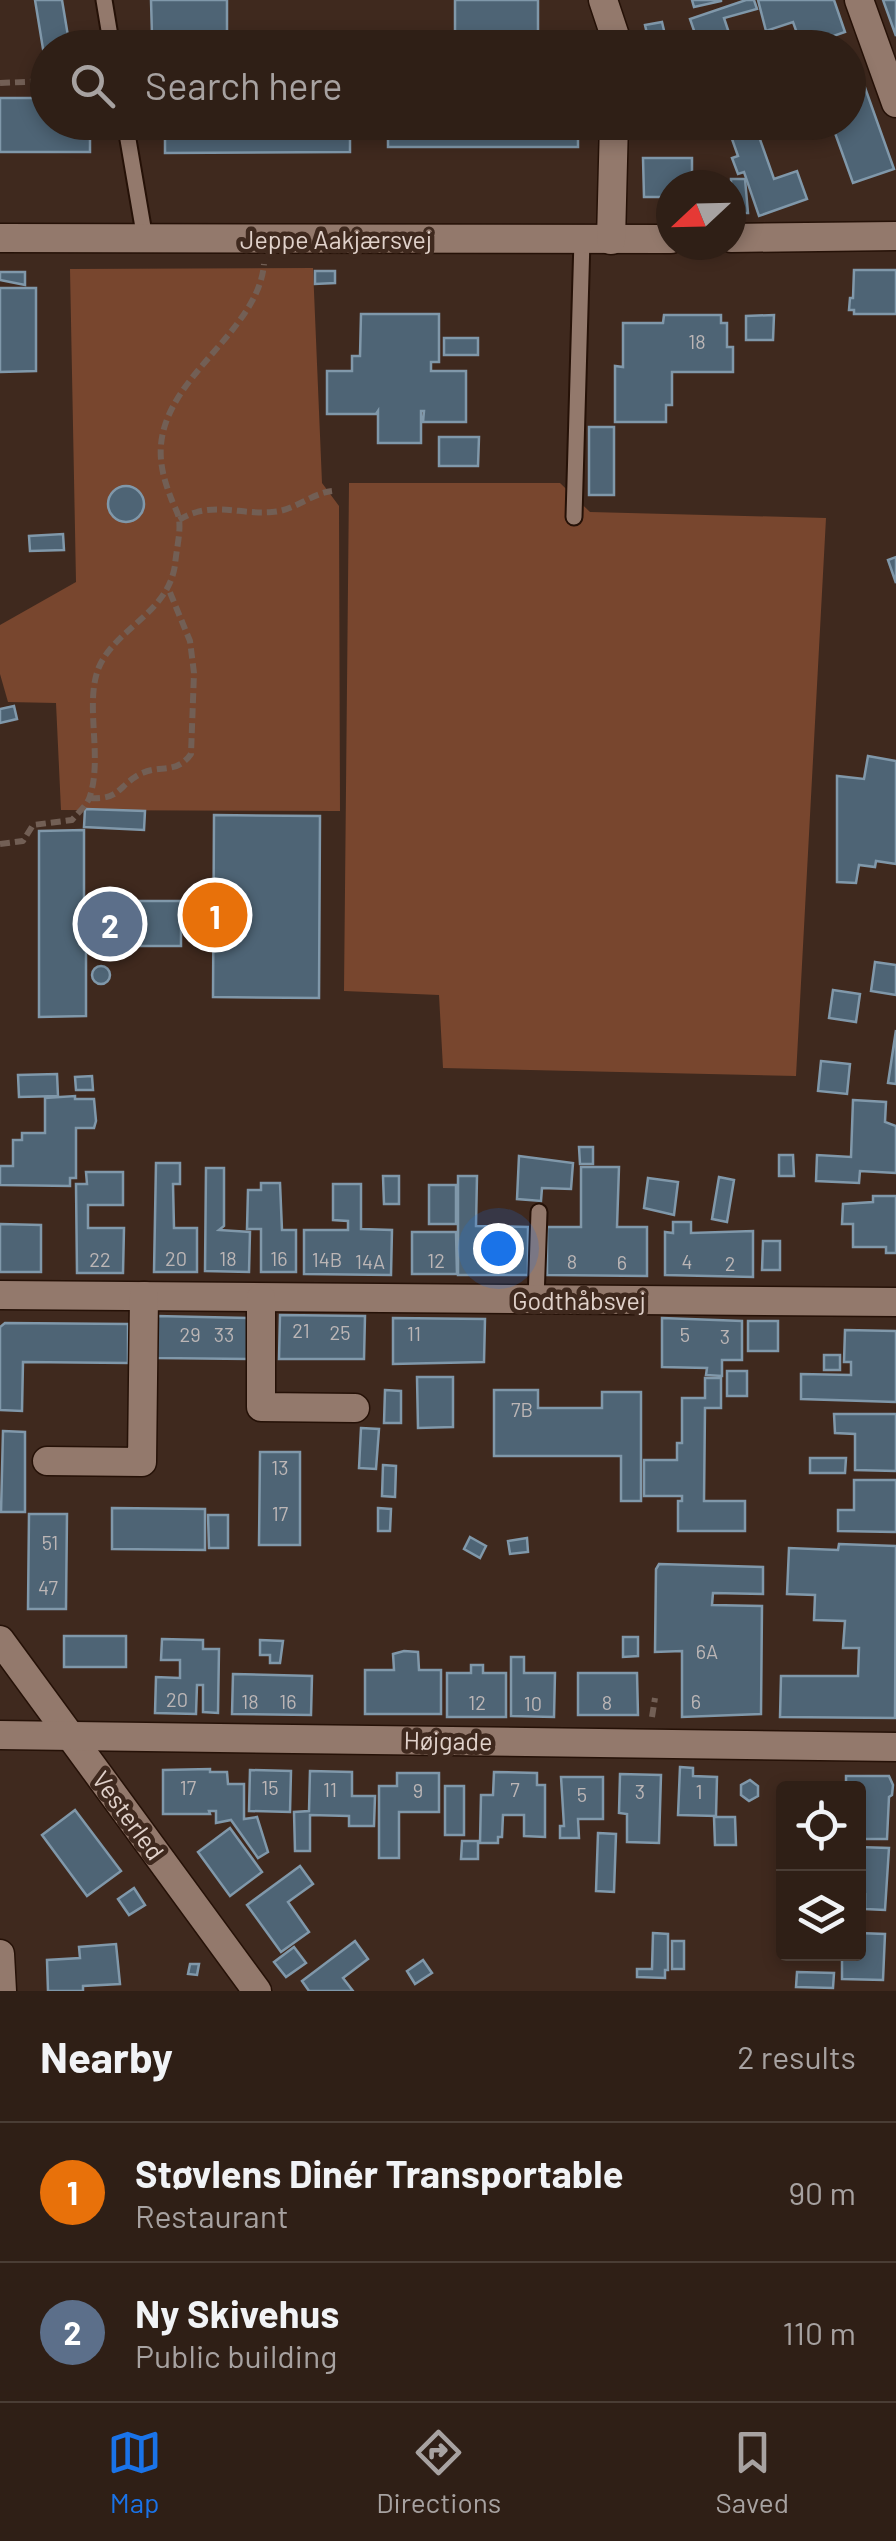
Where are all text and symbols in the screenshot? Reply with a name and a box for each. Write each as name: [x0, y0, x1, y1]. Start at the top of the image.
search box: [30, 30, 866, 140]
icon: search: [65, 58, 120, 113]
text: Search here: [145, 62, 343, 108]
north arrow: [656, 170, 746, 260]
street label: Jeppe Aakjærsvej: [240, 224, 432, 254]
house number: 18: [688, 329, 706, 353]
pin: 1: [182, 878, 248, 952]
pin: 2: [78, 886, 142, 962]
your location: [473, 1223, 524, 1274]
house number: 20: [165, 1246, 187, 1270]
house number: 18: [219, 1246, 237, 1270]
house number: 16: [270, 1246, 288, 1270]
house number: 22: [89, 1247, 111, 1271]
house number: 14B: [312, 1247, 342, 1271]
house number: 12: [427, 1248, 445, 1272]
house number: 14A: [355, 1249, 385, 1273]
house number: 8: [567, 1249, 577, 1273]
house number: 4: [681, 1249, 693, 1273]
house number: 6: [617, 1250, 627, 1274]
house number: 2: [725, 1251, 735, 1275]
street label: Godthåbsvej: [512, 1285, 646, 1315]
house number: 21: [292, 1318, 310, 1342]
house number: 25: [330, 1320, 351, 1344]
house number: 11: [407, 1321, 421, 1345]
house number: 29: [179, 1322, 201, 1346]
house number: 33: [214, 1322, 234, 1346]
house number: 5: [680, 1322, 690, 1346]
house number: 3: [720, 1324, 730, 1348]
house number: 7B: [511, 1397, 533, 1421]
house number: 13: [271, 1455, 289, 1479]
house number: 17: [272, 1501, 289, 1525]
house number: 51: [42, 1530, 58, 1554]
house number: 47: [38, 1575, 58, 1599]
house number: 6A: [696, 1639, 718, 1663]
house number: 20: [166, 1687, 188, 1711]
house number: 18: [241, 1689, 259, 1713]
house number: 16: [279, 1689, 297, 1713]
house number: 6: [691, 1689, 701, 1713]
house number: 12: [468, 1690, 486, 1714]
house number: 8: [602, 1690, 612, 1714]
house number: 10: [524, 1691, 542, 1715]
street label: Højgade: [403, 1724, 493, 1756]
street label: Vesterled: [87, 1765, 171, 1865]
house number: 17: [180, 1775, 197, 1799]
house number: 15: [261, 1775, 279, 1799]
house number: 11: [323, 1777, 337, 1801]
house number: 7: [510, 1777, 520, 1801]
house number: 9: [413, 1778, 423, 1802]
house number: 3: [635, 1779, 645, 1803]
house number: 1: [696, 1779, 703, 1803]
map controls: [776, 1781, 866, 1961]
button: locate: [776, 1781, 866, 1871]
house number: 5: [577, 1782, 587, 1806]
button: layers: [776, 1871, 866, 1961]
text: Nearby: [40, 2031, 173, 2081]
text: 2 results: [737, 2037, 856, 2075]
text: Støvlens Dinér Transportable: [135, 2150, 623, 2196]
text: 1: [67, 2173, 78, 2211]
text: 90 m: [788, 2173, 856, 2211]
text: Restaurant: [135, 2196, 289, 2234]
text: Ny Skivehus: [135, 2290, 339, 2336]
text: 2: [64, 2313, 81, 2351]
text: 110 m: [783, 2313, 856, 2351]
text: Public building: [135, 2336, 337, 2374]
tab: Map: [107, 2425, 162, 2519]
tab: Directions: [376, 2425, 501, 2519]
tab: Saved: [715, 2425, 789, 2519]

